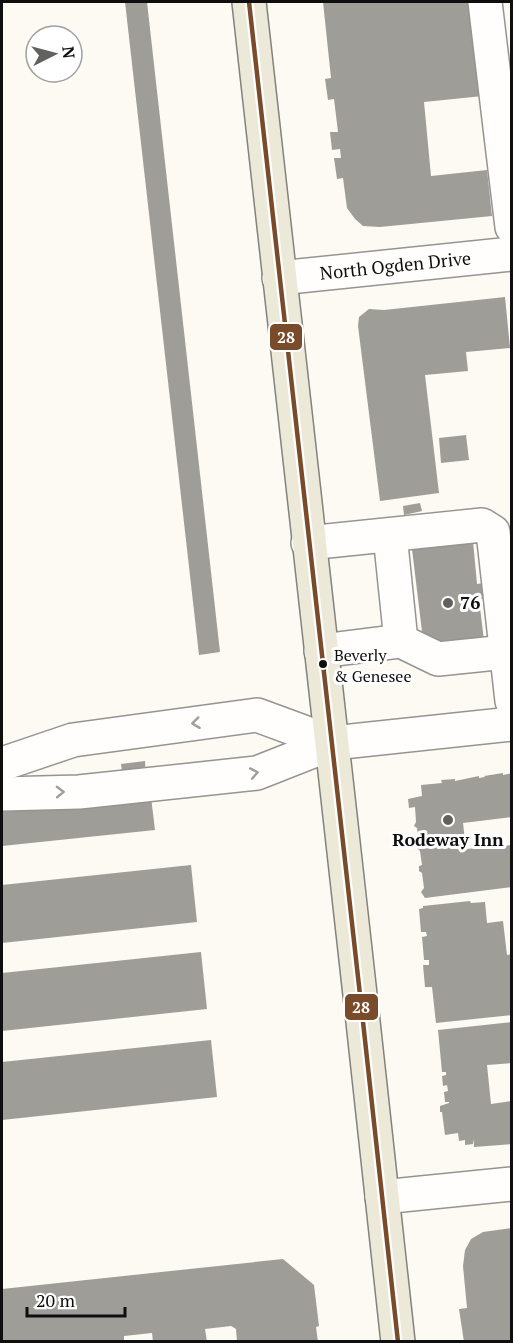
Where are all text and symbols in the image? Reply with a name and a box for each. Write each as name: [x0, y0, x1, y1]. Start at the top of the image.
north arrow: [24, 24, 84, 84]
text: N: [57, 45, 80, 60]
street label: North Ogden Drive: [319, 245, 472, 285]
line badge: 28: [269, 323, 303, 351]
text: 28: [277, 326, 295, 348]
place label: 76: [460, 590, 480, 614]
marker: 76: [441, 596, 455, 610]
place label: Beverly & Genesee: [334, 644, 411, 687]
marker: Beverly & Genesee: [317, 658, 329, 670]
one-way arrow: [191, 716, 200, 729]
one-way arrow: [249, 767, 259, 780]
one-way arrow: [55, 786, 64, 799]
marker: Rodeway Inn: [441, 813, 455, 827]
place label: Rodeway Inn: [392, 827, 504, 851]
line badge: 28: [344, 993, 379, 1021]
text: 28: [352, 996, 370, 1018]
scale bar: [27, 1280, 124, 1318]
text: 20 m: [36, 1288, 76, 1312]

